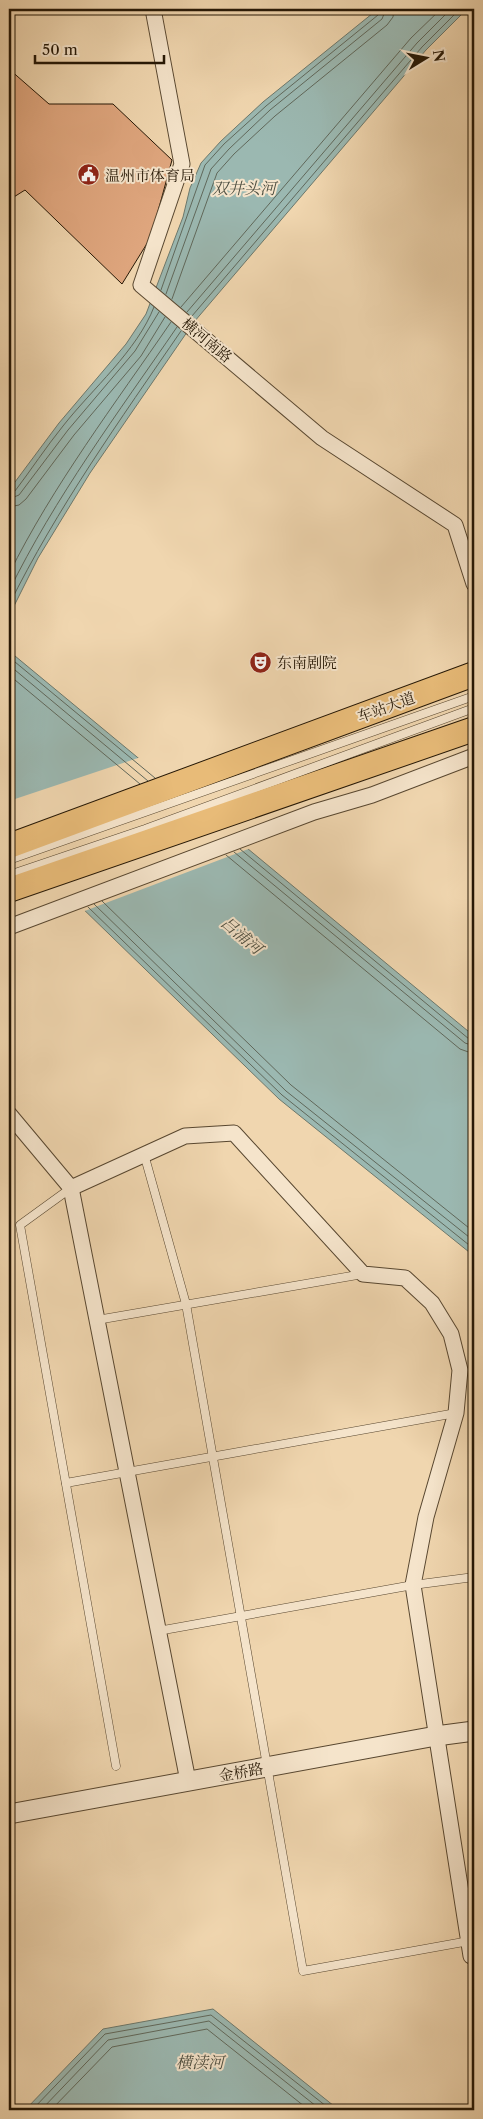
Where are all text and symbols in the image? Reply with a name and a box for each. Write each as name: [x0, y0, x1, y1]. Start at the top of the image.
scale bar: [35, 32, 164, 64]
north arrow: [400, 32, 450, 82]
text: 50 m: [42, 40, 78, 59]
text: N: [429, 48, 449, 63]
public building icon: 温州市体育局: [77, 163, 101, 187]
place label: 温州市体育局: [105, 166, 195, 185]
water label: 双井头河: [212, 178, 279, 198]
street label: 横河南路: [178, 313, 236, 367]
theatre icon: 东南剧院: [249, 650, 273, 674]
place label: 东南剧院: [277, 653, 337, 672]
street label: 车站大道: [355, 688, 417, 726]
water label: 吕浦河: [217, 912, 269, 960]
street label: 金桥路: [217, 1759, 265, 1785]
water label: 横渎河: [176, 2052, 227, 2072]

